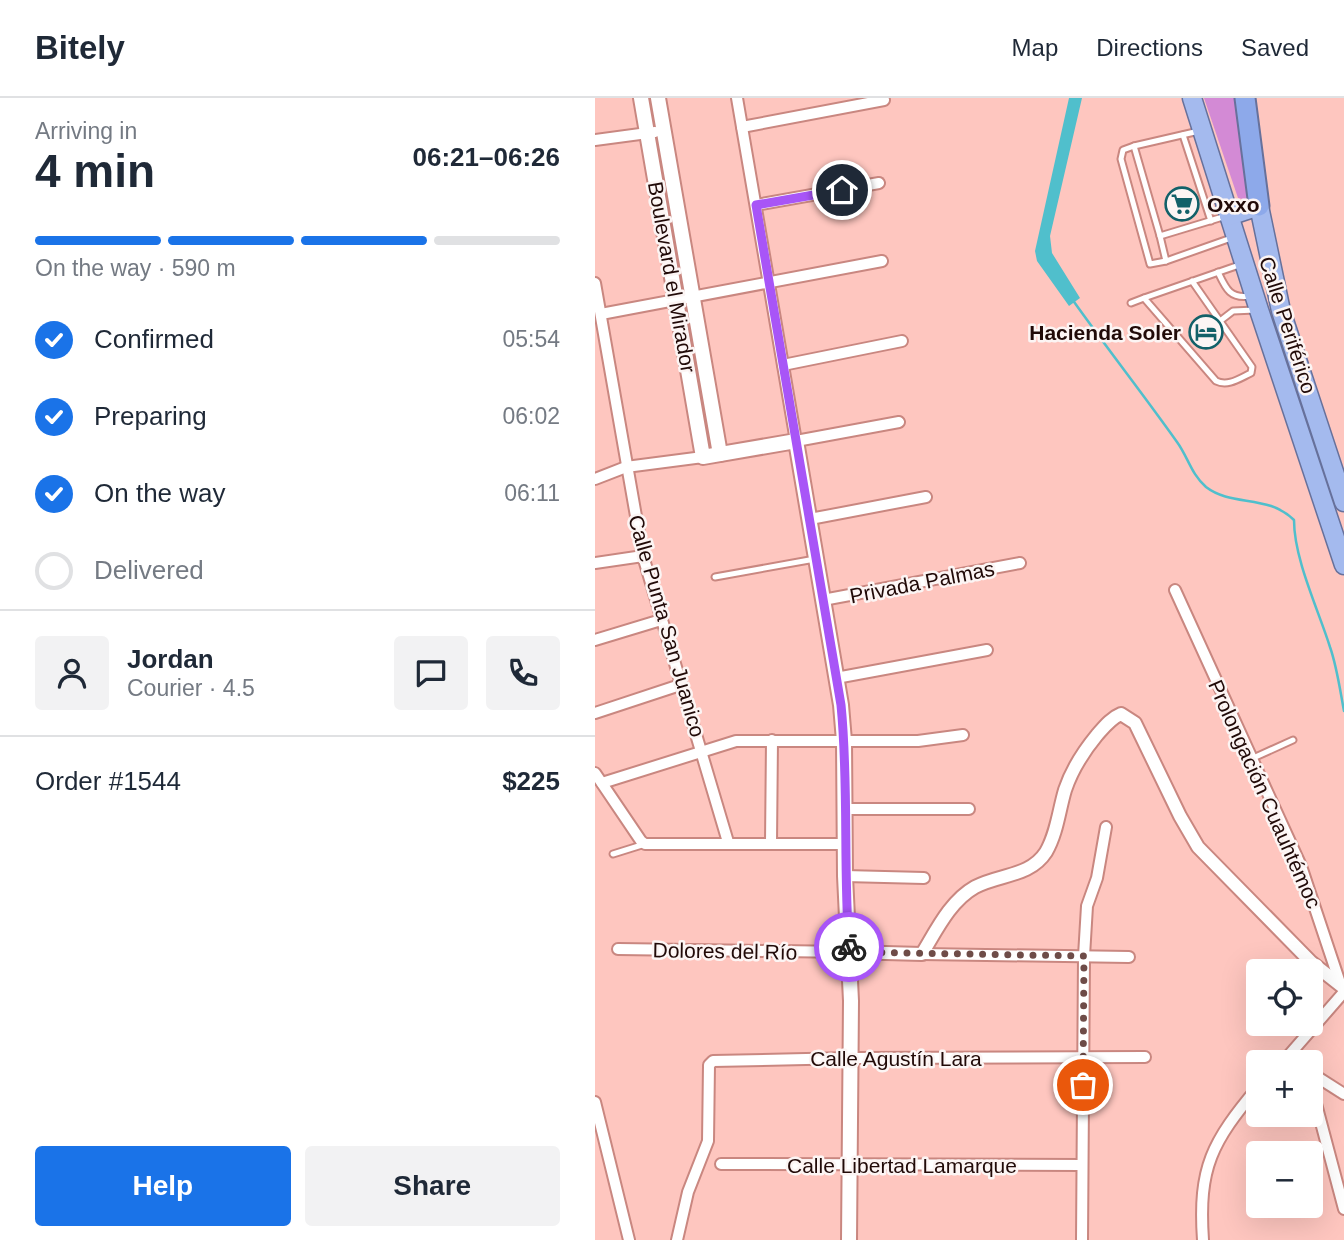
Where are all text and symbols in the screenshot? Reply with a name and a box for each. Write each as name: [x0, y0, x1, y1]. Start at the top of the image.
text: Bitely: [35, 29, 125, 66]
text: Map: [1012, 34, 1058, 61]
text: Directions: [1096, 34, 1203, 61]
text: Saved: [1241, 34, 1309, 61]
text: Arriving in: [35, 118, 137, 144]
text: 06:21–06:26: [413, 142, 560, 172]
text: 4 min: [35, 145, 155, 197]
pin: [812, 160, 872, 220]
icon: home: [823, 171, 861, 209]
street label: Boulevard el Mirador: [644, 180, 700, 374]
supermarket icon: Oxxo: [1163, 185, 1201, 223]
place label: Oxxo: [1207, 193, 1260, 216]
street label: Calle Periférico: [1255, 254, 1321, 396]
text: On the way · 590 m: [35, 255, 236, 281]
hotel icon: Hacienda Soler: [1187, 313, 1225, 351]
icon: check: [35, 321, 73, 359]
place label: Hacienda Soler: [1029, 321, 1181, 344]
text: Confirmed: [94, 324, 214, 354]
text: 05:54: [502, 326, 560, 352]
icon: check: [35, 398, 73, 436]
text: Preparing: [94, 401, 207, 431]
text: 06:02: [502, 403, 560, 429]
icon: check: [35, 475, 73, 513]
text: On the way: [94, 478, 226, 508]
text: 06:11: [504, 480, 560, 506]
street label: Calle Punta San Juanico: [624, 512, 710, 740]
text: Delivered: [94, 555, 204, 585]
street label: Privada Palmas: [848, 557, 996, 607]
button: person: [35, 636, 109, 710]
button: chat: [394, 636, 468, 710]
button: phone: [486, 636, 560, 710]
text: Jordan: [127, 644, 214, 674]
text: Courier · 4.5: [127, 675, 255, 701]
street label: Prolongación Cuauhtémoc: [1204, 676, 1326, 912]
text: Order #1544: [35, 766, 181, 796]
text: $225: [502, 766, 560, 796]
courier: [814, 912, 884, 982]
icon: bike: [830, 928, 868, 966]
street label: Dolores del Río: [652, 938, 798, 964]
map controls: [1246, 959, 1323, 1218]
button: locate: [1246, 959, 1323, 1036]
street label: Calle Agustín Lara: [810, 1047, 982, 1070]
button: +: [1246, 1050, 1323, 1127]
pin: [1053, 1055, 1113, 1115]
icon: bag: [1064, 1066, 1102, 1104]
button: −: [1246, 1141, 1323, 1218]
button: Help: [35, 1146, 291, 1226]
button: Share: [305, 1146, 560, 1226]
street label: Calle Libertad Lamarque: [787, 1154, 1017, 1177]

